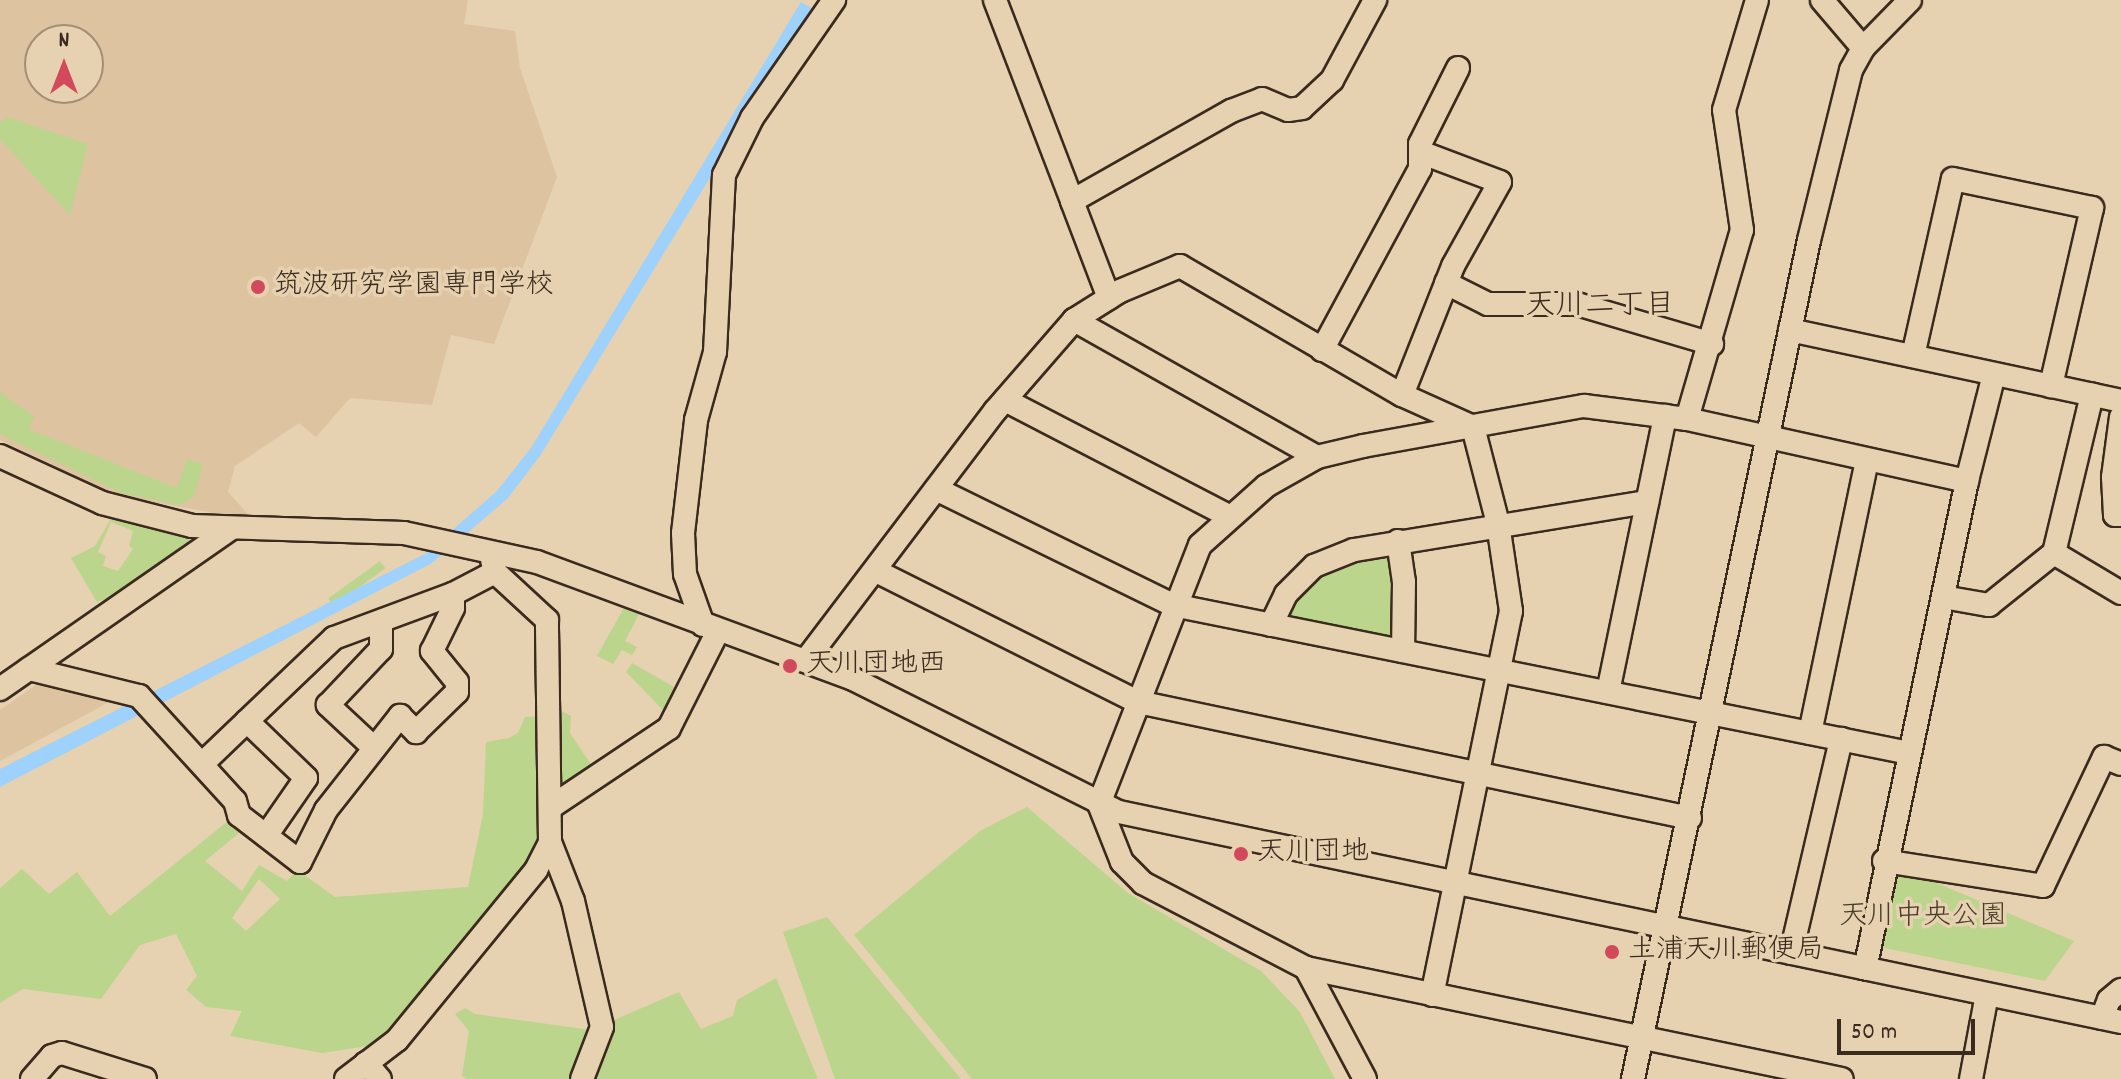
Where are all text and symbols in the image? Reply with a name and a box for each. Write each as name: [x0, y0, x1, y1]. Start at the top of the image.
north arrow: [24, 24, 104, 104]
text: N: [59, 26, 69, 57]
place label: 筑波研究学園専門学校: [274, 270, 554, 304]
marker: 筑波研究学園専門学校: [249, 278, 267, 296]
district label: 天川二丁目: [1525, 290, 1675, 326]
place label: 天川団地西: [806, 649, 946, 683]
marker: 天川団地西: [781, 657, 799, 675]
place label: 天川団地: [1257, 837, 1369, 871]
marker: 天川団地: [1232, 845, 1250, 863]
park label: 天川中央公園: [1839, 901, 2007, 935]
place label: 土浦天川郵便局: [1628, 935, 1824, 969]
marker: 土浦天川郵便局: [1603, 943, 1621, 961]
scale bar: [1841, 1003, 1979, 1053]
text: 50 m: [1851, 1016, 1897, 1050]

